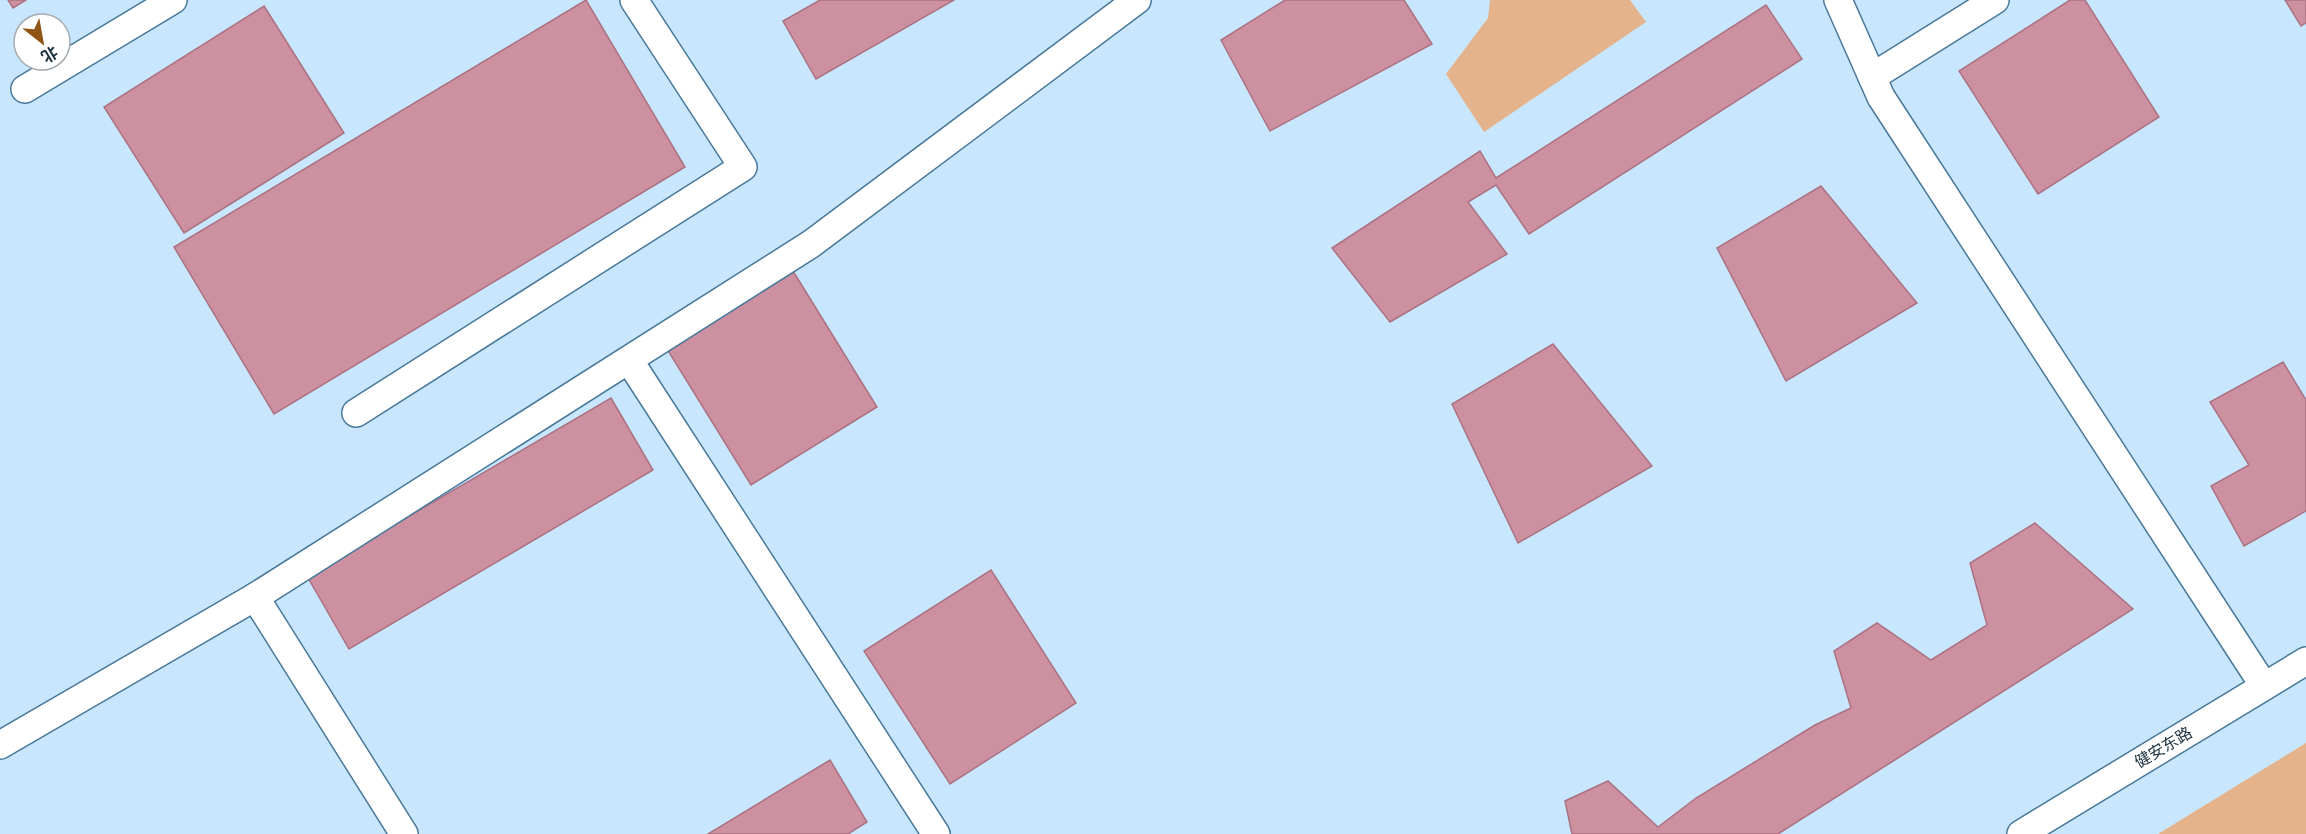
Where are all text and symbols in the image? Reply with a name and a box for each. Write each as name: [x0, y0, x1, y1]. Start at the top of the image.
north arrow: [12, 12, 72, 72]
text: 北: [38, 43, 61, 67]
street label: 健安东路: [2131, 723, 2195, 771]

